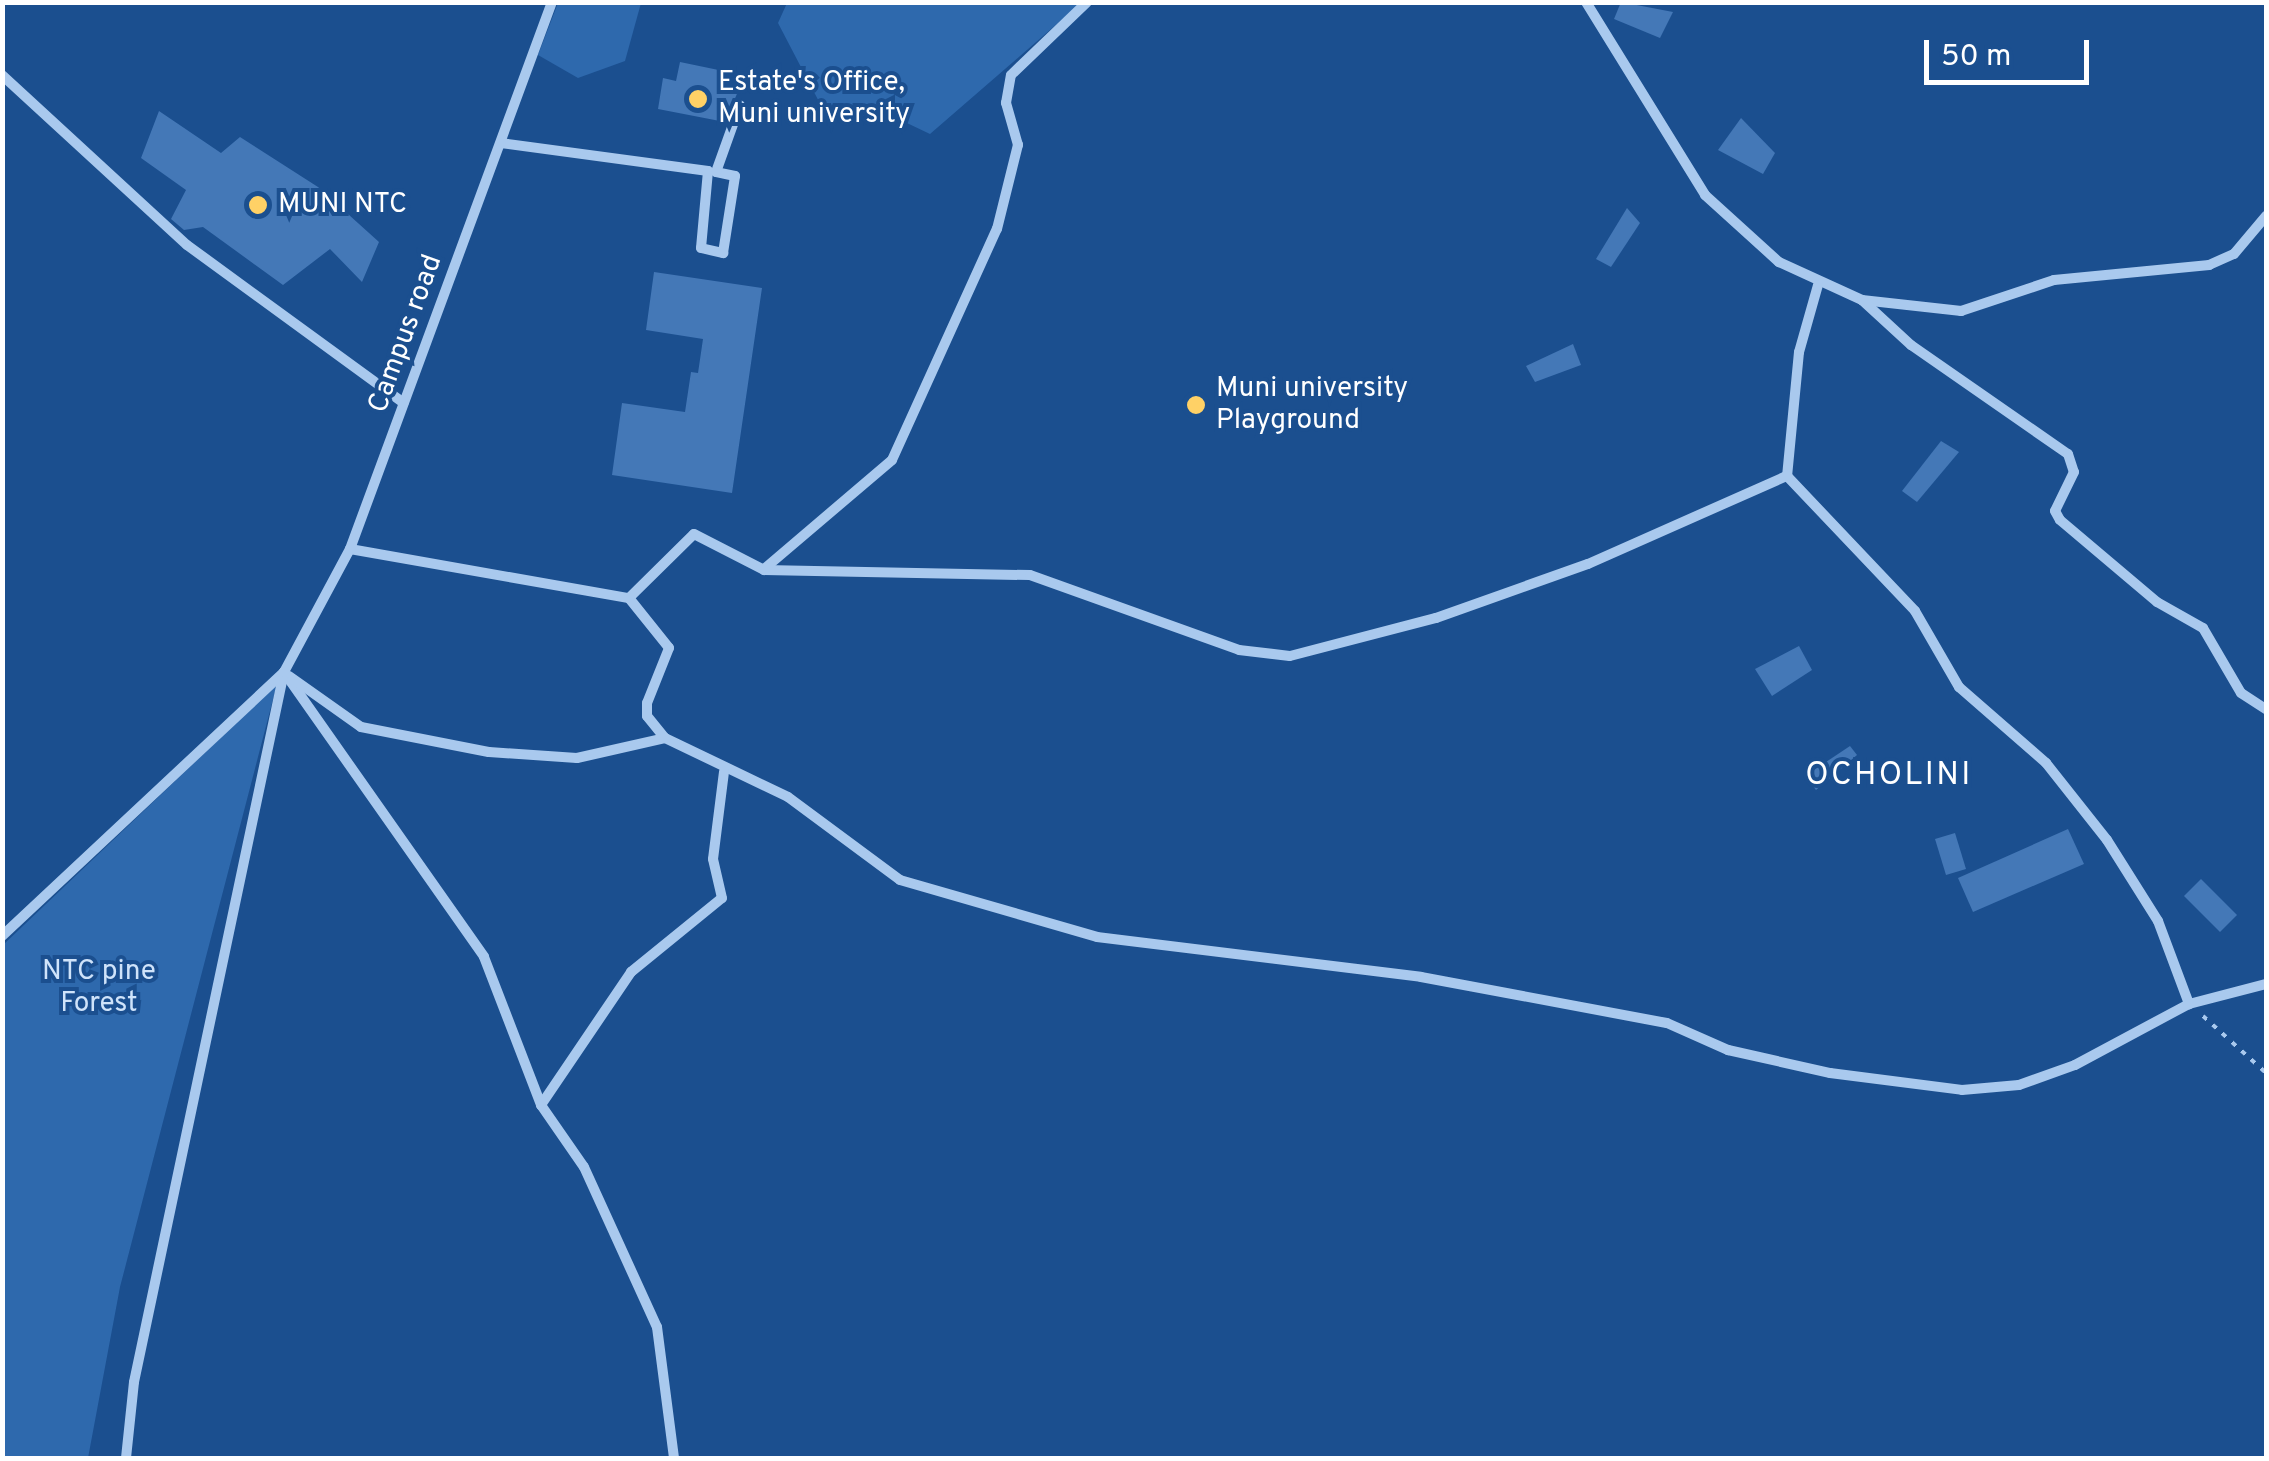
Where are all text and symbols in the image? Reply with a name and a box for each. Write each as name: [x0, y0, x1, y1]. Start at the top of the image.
scale bar: [1929, 20, 2094, 82]
text: 50 m: [1941, 39, 2011, 76]
place label: Estate's Office, Muni university: [718, 66, 910, 132]
marker: Estate's Office, Muni university: [687, 88, 709, 110]
place label: MUNI NTC: [278, 188, 407, 222]
marker: MUNI NTC: [247, 194, 269, 216]
street label: Campus road: [362, 250, 450, 418]
place label: Muni university Playground: [1216, 372, 1408, 438]
marker: Muni university Playground: [1185, 394, 1207, 416]
district label: OCHOLINI: [1805, 757, 1973, 795]
park label: NTC pine Forest: [42, 955, 156, 1021]

